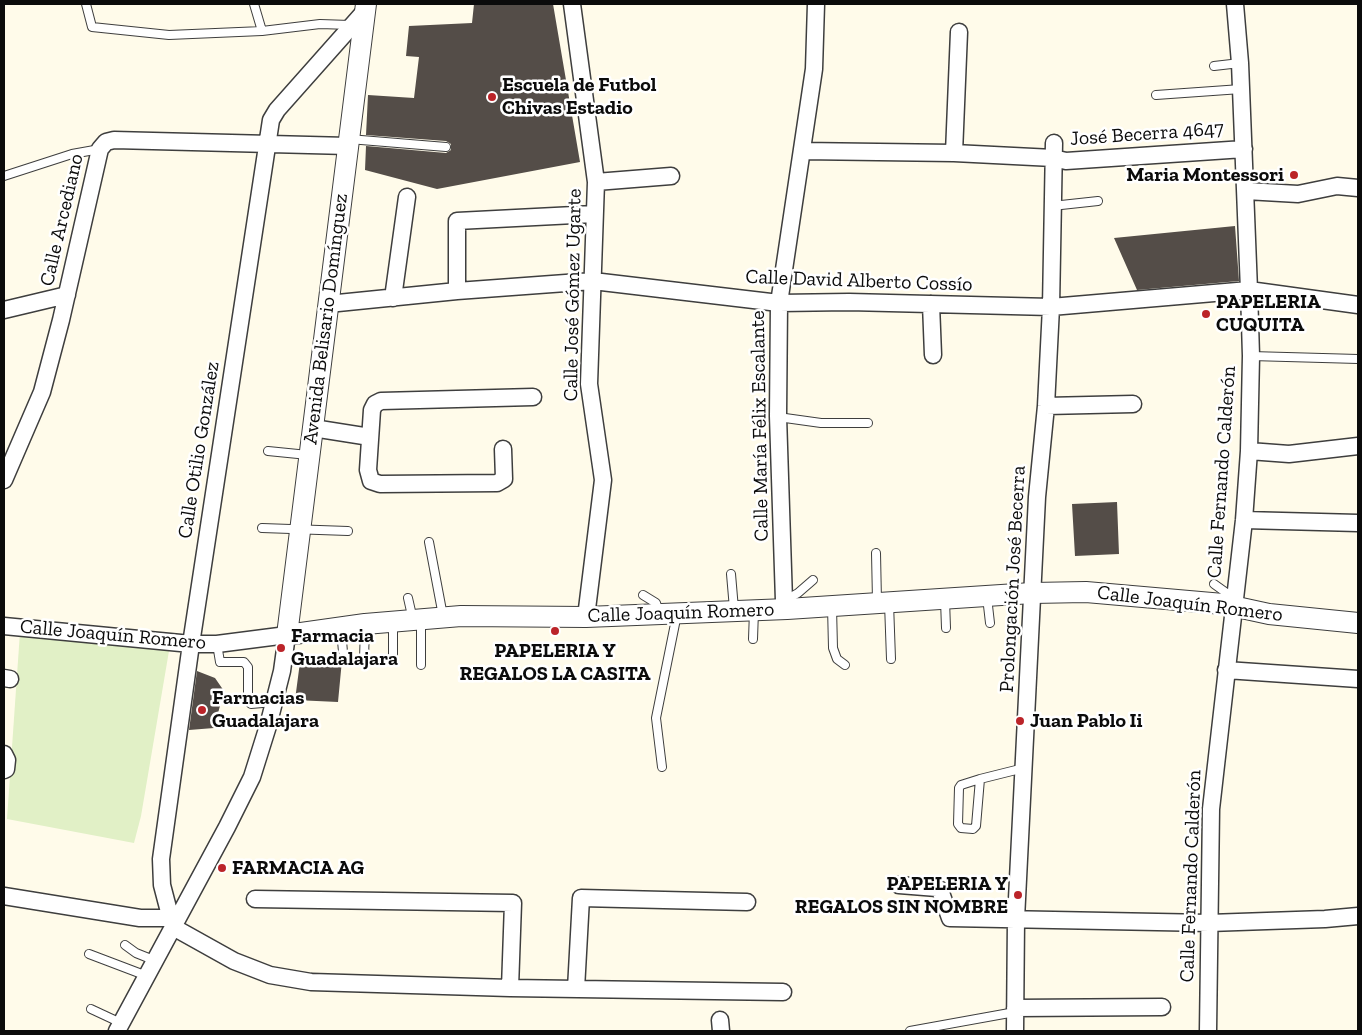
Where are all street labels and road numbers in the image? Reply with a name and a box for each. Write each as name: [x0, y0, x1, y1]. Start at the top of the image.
street label: José Becerra 4647: [1069, 117, 1225, 151]
street label: Calle Arcediano: [35, 151, 89, 289]
street label: Calle José Gómez Ugarte: [559, 188, 587, 402]
street label: Avenida Belisario Domínguez: [299, 192, 353, 446]
street label: Calle David Alberto Cossío: [745, 265, 973, 297]
street label: Calle María Félix Escalante: [746, 310, 774, 542]
street label: Calle Otilio González: [173, 360, 225, 540]
street label: Calle Fernando Calderón: [1203, 365, 1241, 579]
street label: Prolongación José Becerra: [995, 465, 1031, 693]
street label: Calle Joaquín Romero: [1096, 581, 1284, 627]
street label: Calle Joaquín Romero: [587, 598, 775, 628]
street label: Calle Joaquín Romero: [19, 615, 207, 655]
street label: Calle Fernando Calderón: [1175, 769, 1207, 983]

